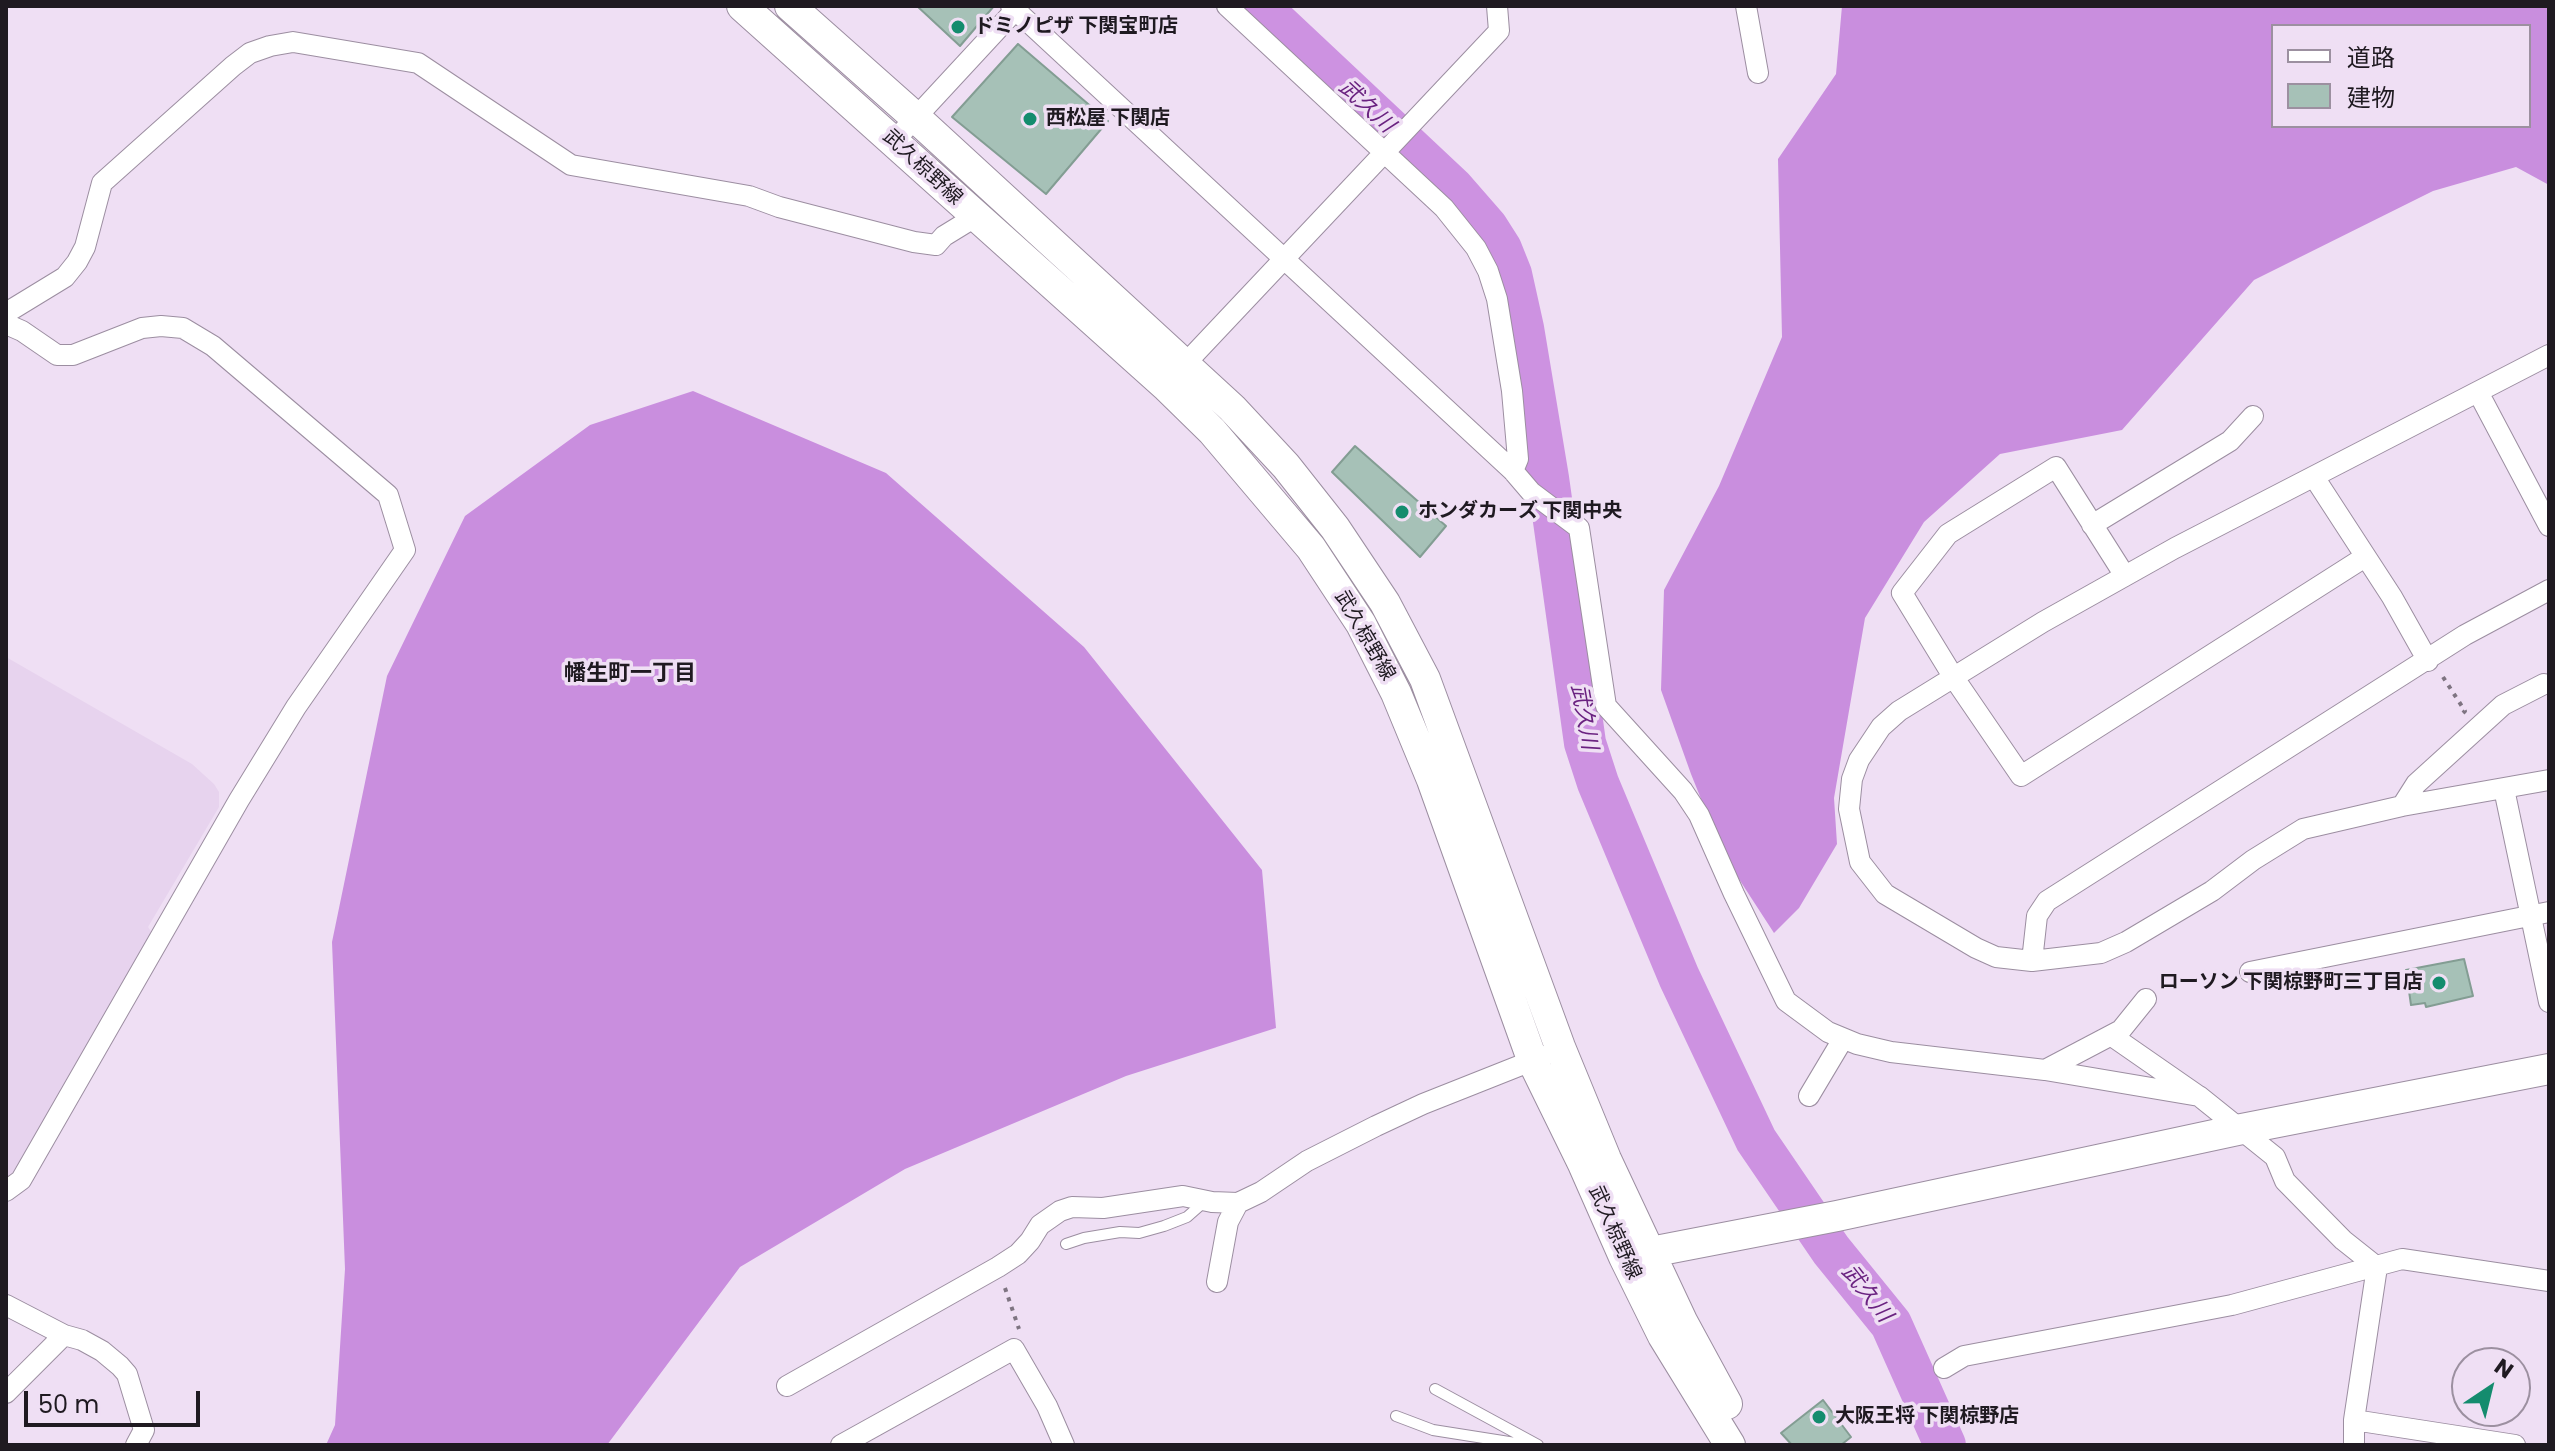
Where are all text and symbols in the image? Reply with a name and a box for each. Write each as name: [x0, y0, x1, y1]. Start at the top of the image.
place label: ドミノピザ 下関宝町店: [974, 15, 1178, 39]
marker: ドミノピザ 下関宝町店: [949, 18, 967, 36]
legend: [2271, 24, 2531, 128]
text: 道路: [2347, 41, 2395, 74]
water label: 武久川: [1333, 75, 1399, 139]
text: 建物: [2347, 81, 2395, 114]
place label: 西松屋 下関店: [1046, 107, 1170, 131]
marker: 西松屋 下関店: [1021, 110, 1039, 128]
street label: 武久椋野線: [877, 125, 967, 211]
place label: ホンダカーズ 下関中央: [1418, 500, 1622, 524]
marker: ホンダカーズ 下関中央: [1393, 503, 1411, 521]
street label: 武久椋野線: [1329, 587, 1399, 685]
district label: 幡生町一丁目: [564, 661, 696, 687]
water label: 武久川: [1564, 682, 1602, 752]
place label: ローソン 下関椋野町三丁目店: [2159, 971, 2423, 995]
marker: ローソン 下関椋野町三丁目店: [2430, 974, 2448, 992]
street label: 武久椋野線: [1583, 1182, 1645, 1284]
water label: 武久川: [1835, 1260, 1897, 1328]
north arrow: [2451, 1347, 2531, 1427]
text: N: [2488, 1351, 2520, 1386]
scale bar: [28, 1375, 204, 1425]
text: 50 m: [38, 1388, 99, 1421]
place label: 大阪王将 下関椋野店: [1835, 1405, 2019, 1429]
marker: 大阪王将 下関椋野店: [1810, 1408, 1828, 1426]

